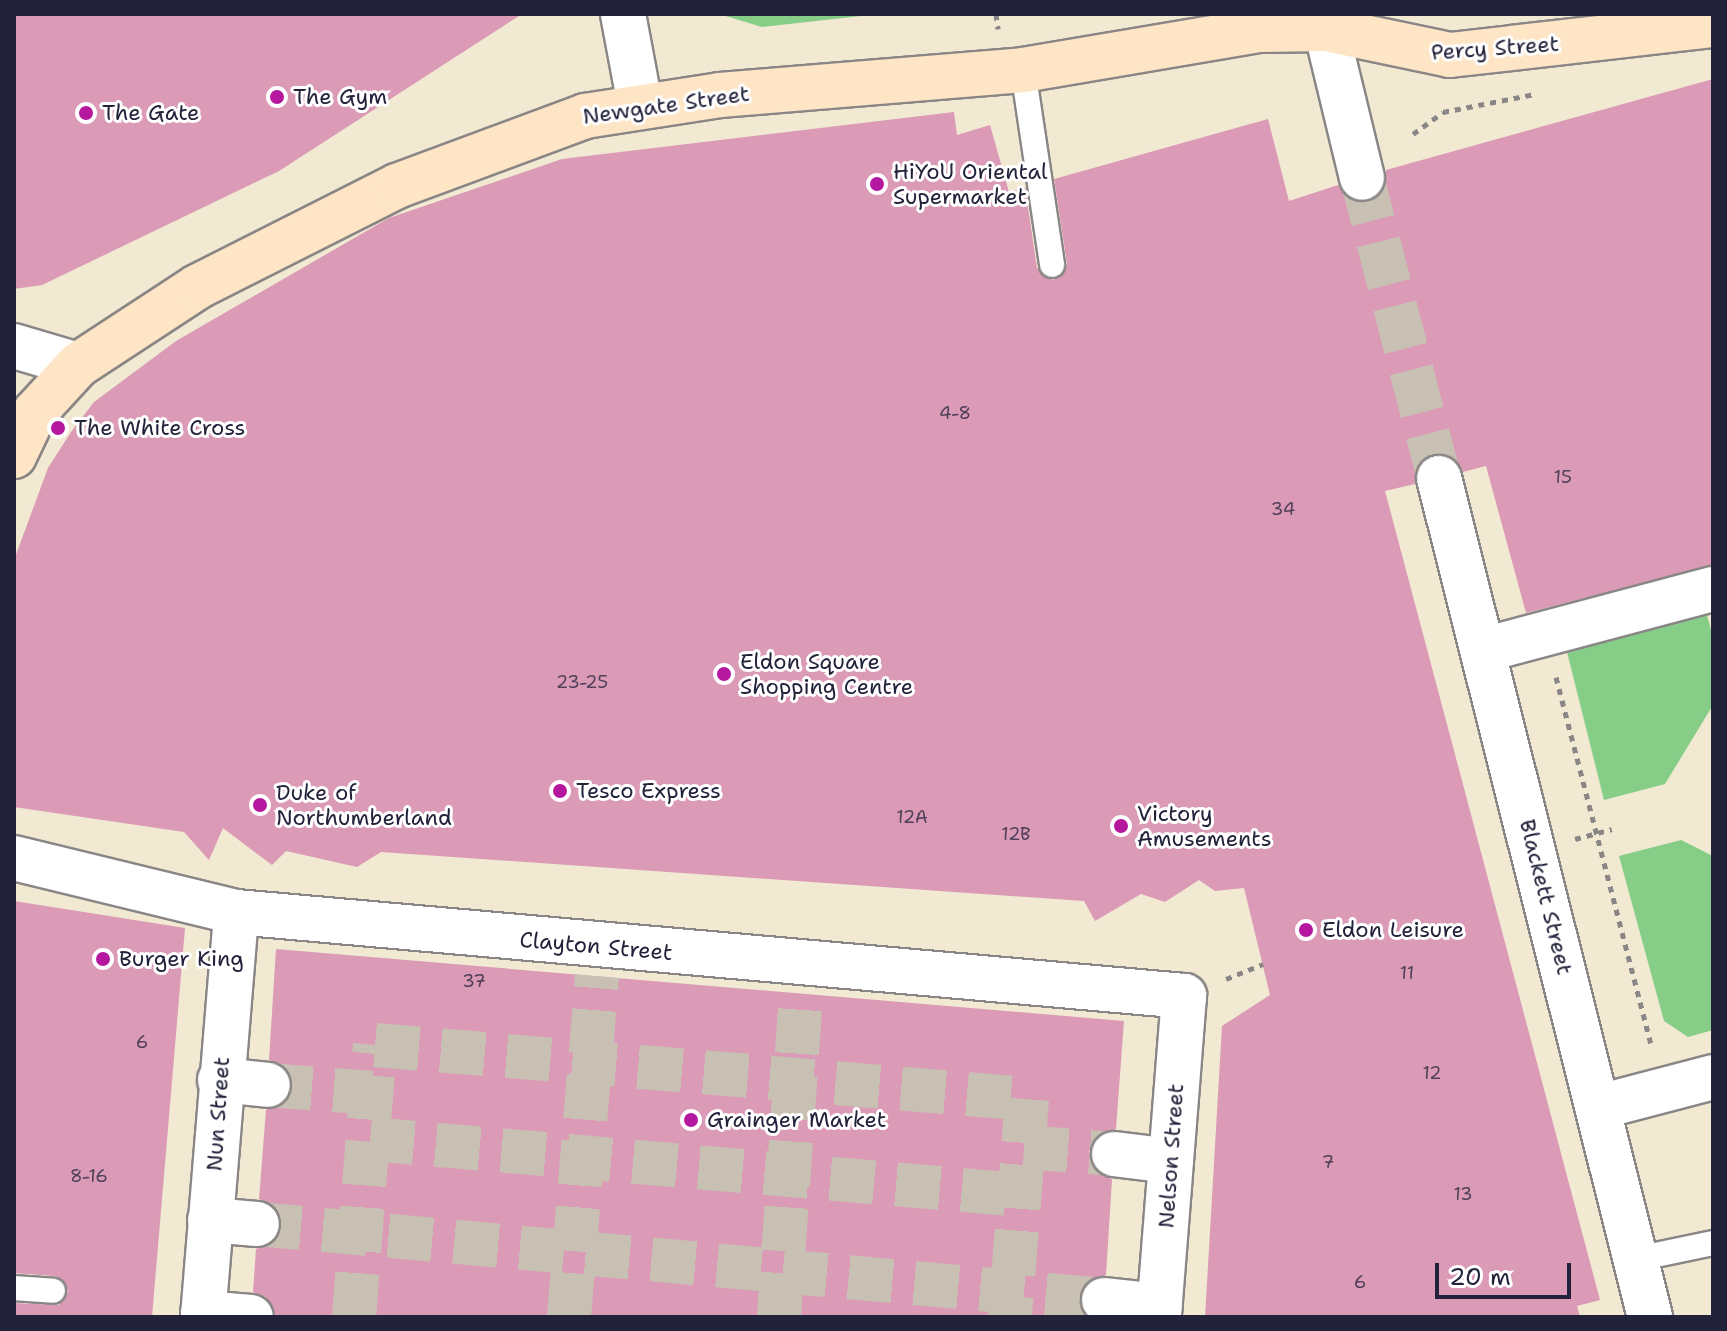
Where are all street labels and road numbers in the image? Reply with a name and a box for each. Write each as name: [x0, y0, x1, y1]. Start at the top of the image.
street label: Percy Street: [1430, 30, 1560, 66]
street label: Newgate Street: [581, 80, 751, 130]
street label: Blackett Street: [1514, 817, 1578, 977]
street label: Clayton Street: [518, 926, 674, 966]
street label: Nun Street: [201, 1056, 235, 1172]
street label: Nelson Street: [1153, 1083, 1189, 1229]

